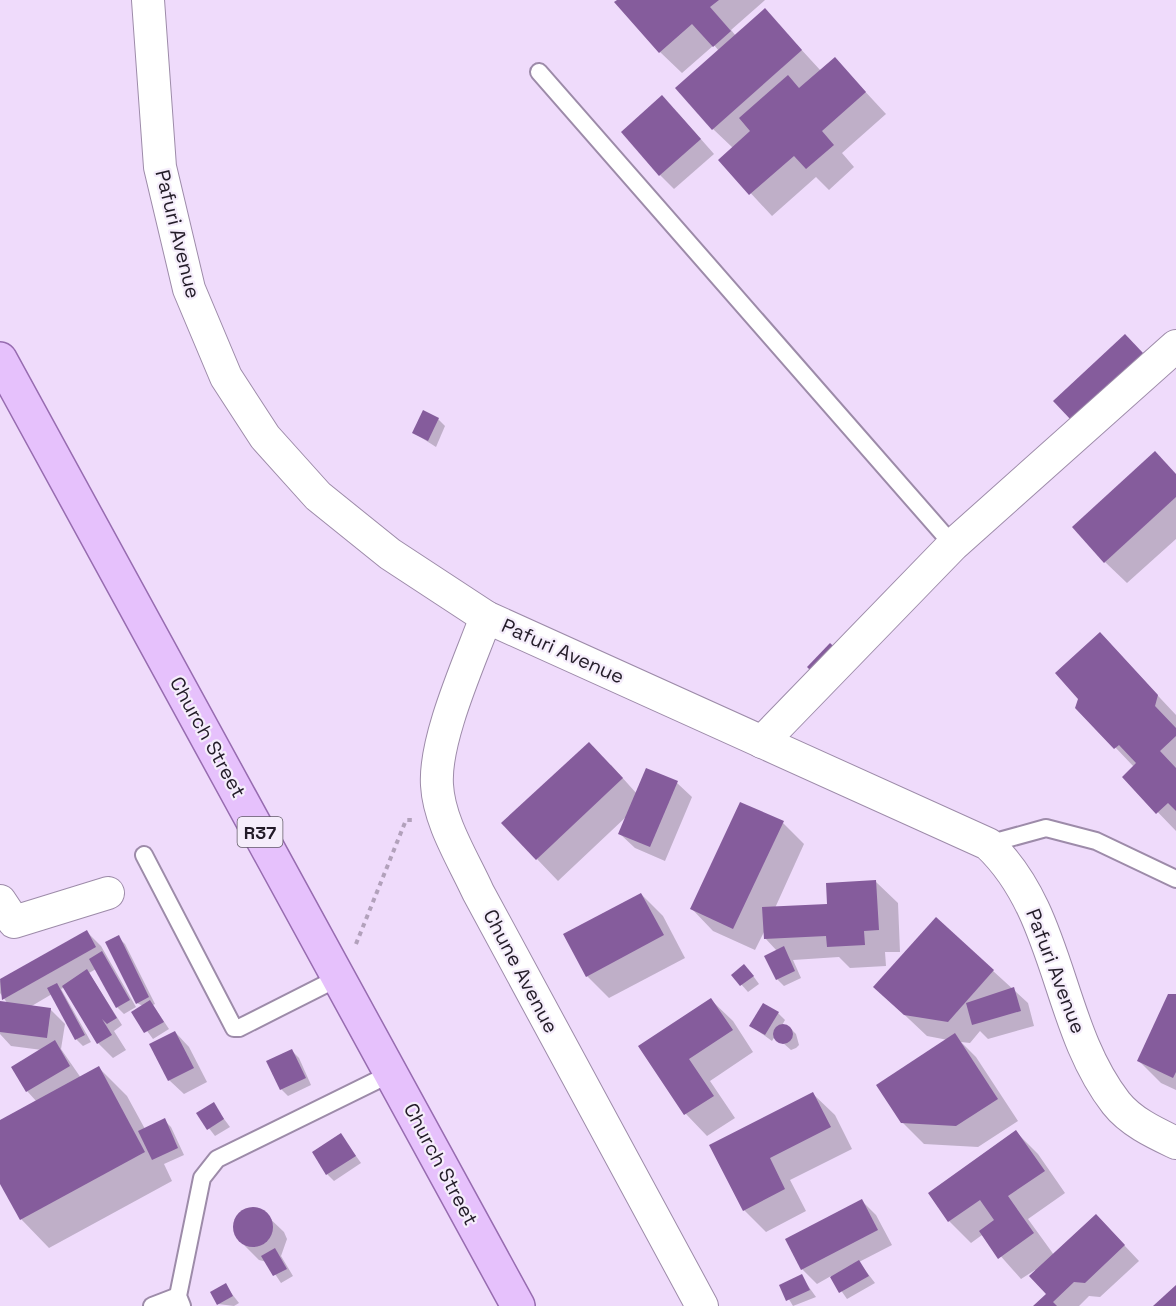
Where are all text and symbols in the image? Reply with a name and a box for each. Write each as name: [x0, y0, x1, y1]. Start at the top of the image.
street label: Pafuri Avenue: [149, 167, 207, 301]
street label: Pafuri Avenue: [498, 612, 628, 690]
street label: Church Street: [164, 672, 252, 802]
road number: R37: [238, 817, 282, 847]
street label: Chune Avenue: [477, 905, 565, 1037]
street label: Pafuri Avenue: [1020, 905, 1092, 1037]
street label: Church Street: [398, 1098, 484, 1230]

